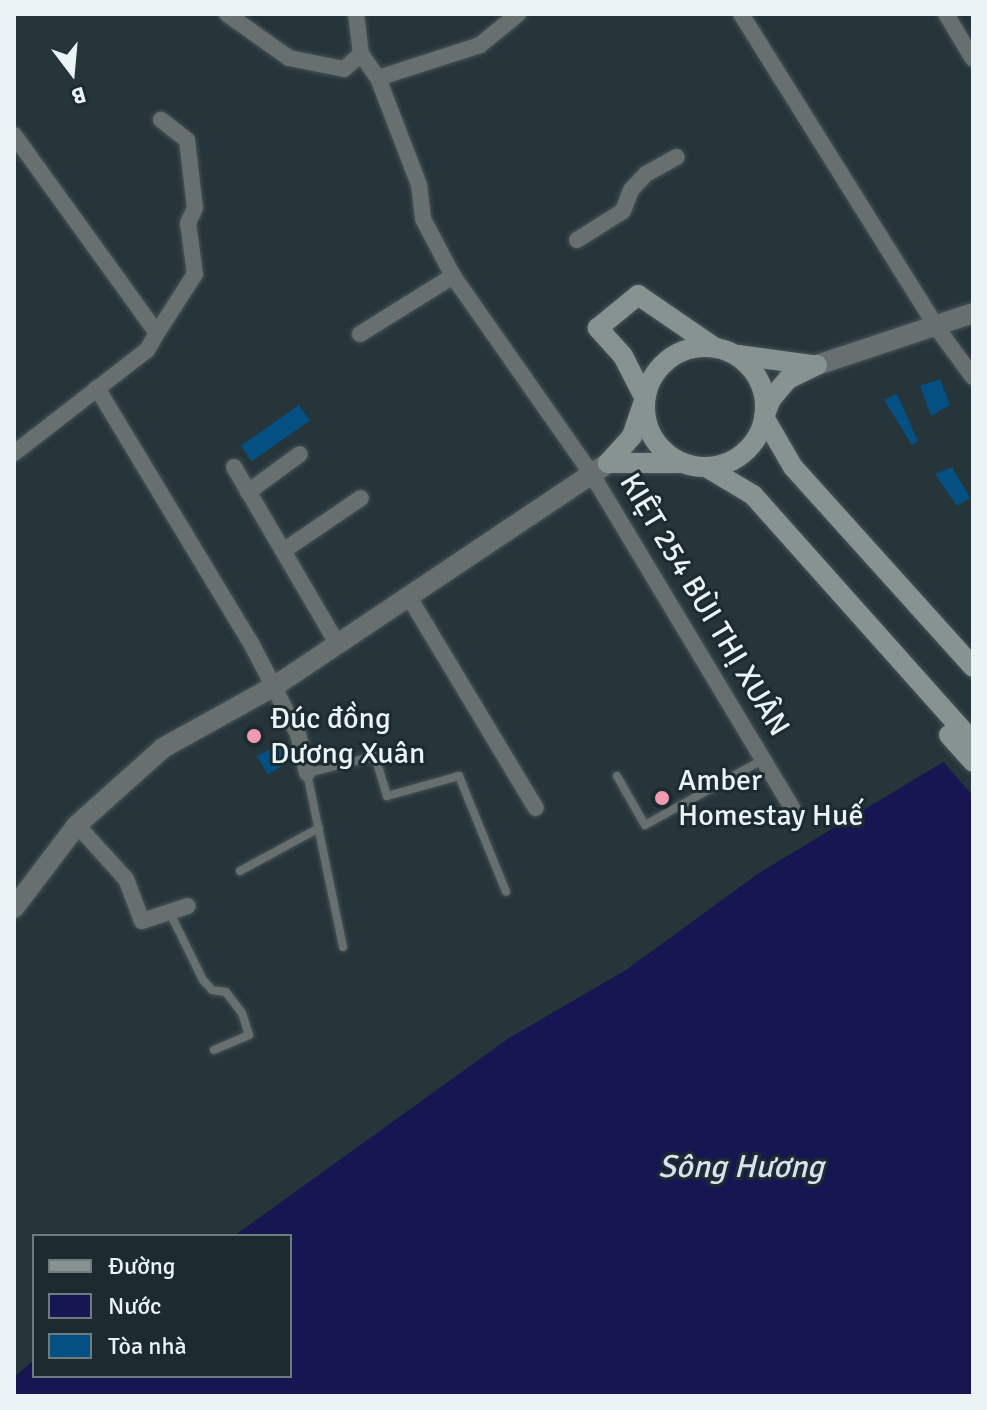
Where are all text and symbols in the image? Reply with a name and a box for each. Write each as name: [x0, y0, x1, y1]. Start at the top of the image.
north arrow: [32, 32, 112, 112]
text: B: [69, 81, 89, 110]
street label: KIỆT 254 BÙI THỊ XUÂN: [611, 467, 797, 743]
place label: Đúc đồng Dương Xuân: [270, 701, 425, 772]
marker: Đúc đồng Dương Xuân: [245, 727, 263, 745]
place label: Amber Homestay Huế: [678, 763, 863, 834]
marker: Amber Homestay Huế: [653, 789, 671, 807]
water label: Sông Hương: [658, 1148, 824, 1186]
legend: [32, 1234, 292, 1378]
text: Đường: [108, 1251, 175, 1281]
text: Nước: [108, 1291, 161, 1321]
text: Tòa nhà: [108, 1331, 187, 1361]

